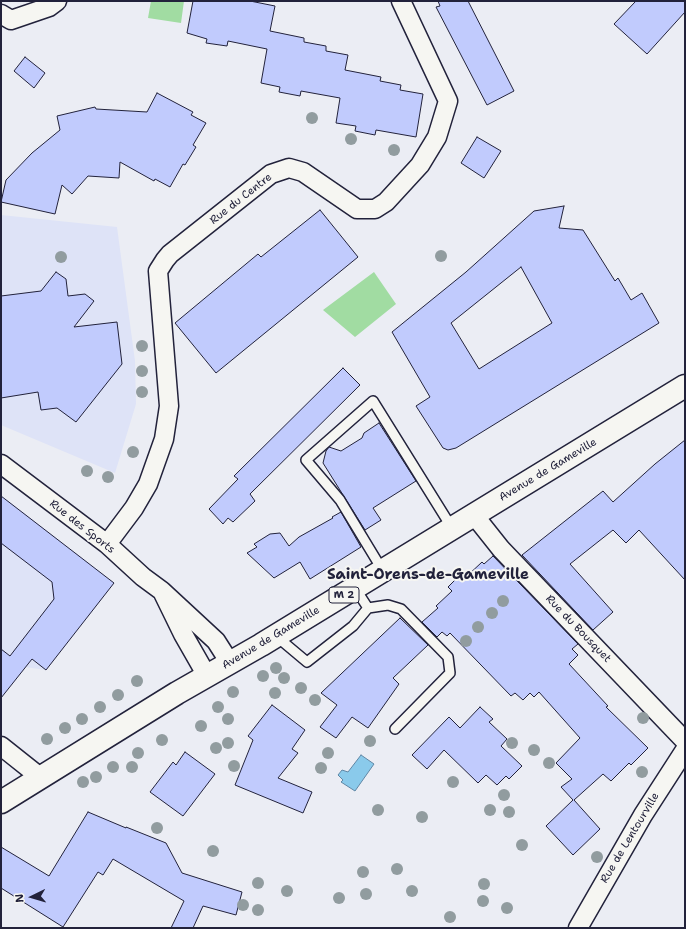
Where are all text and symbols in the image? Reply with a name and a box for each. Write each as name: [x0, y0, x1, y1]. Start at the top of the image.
street label: Rue du Centre: [207, 171, 275, 227]
street label: Avenue de Gameville: [497, 436, 599, 504]
street label: Rue des Sports: [47, 497, 117, 557]
district label: Saint-Orens-de-Gameville: [327, 566, 529, 584]
road number: M 2: [329, 587, 359, 603]
street label: Rue du Bousquet: [542, 593, 614, 665]
street label: Avenue de Gameville: [220, 604, 322, 672]
street label: Rue de Lentourville: [598, 790, 662, 886]
north arrow: [12, 877, 52, 917]
text: N: [12, 893, 27, 903]

